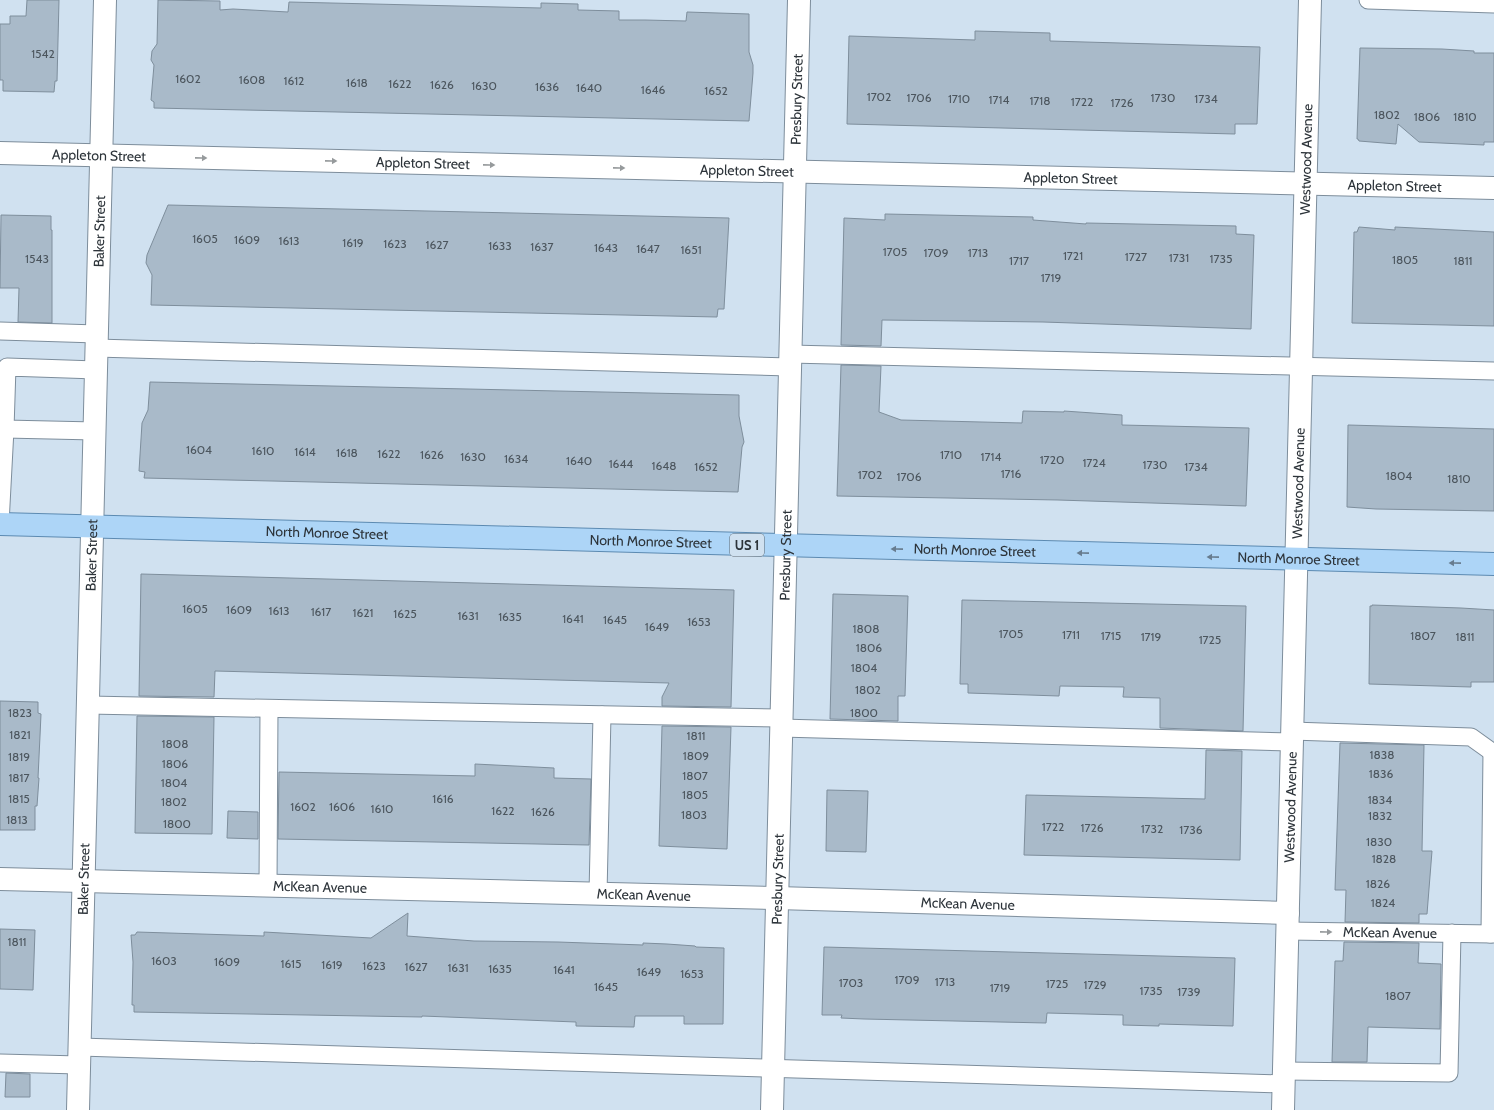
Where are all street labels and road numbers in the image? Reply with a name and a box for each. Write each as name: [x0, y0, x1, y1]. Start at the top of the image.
street label: Presbury Street: [786, 53, 807, 145]
street label: Westwood Avenue: [1296, 103, 1316, 215]
street label: Appleton Street: [52, 145, 146, 165]
street label: Appleton Street: [376, 153, 470, 173]
street label: Appleton Street: [700, 160, 794, 181]
street label: Appleton Street: [1024, 168, 1118, 188]
street label: Appleton Street: [1347, 176, 1442, 196]
street label: Baker Street: [90, 195, 109, 267]
street label: Westwood Avenue: [1288, 427, 1309, 539]
street label: Presbury Street: [775, 509, 796, 601]
street label: Baker Street: [82, 519, 101, 591]
street label: North Monroe Street: [266, 522, 389, 543]
street label: North Monroe Street: [589, 531, 712, 552]
road number: US 1: [730, 534, 764, 556]
street label: North Monroe Street: [913, 539, 1036, 561]
street label: North Monroe Street: [1237, 548, 1360, 569]
street label: Westwood Avenue: [1280, 751, 1301, 863]
street label: Presbury Street: [768, 833, 788, 925]
street label: Baker Street: [74, 843, 93, 915]
street label: McKean Avenue: [273, 877, 367, 897]
street label: McKean Avenue: [597, 885, 691, 905]
street label: McKean Avenue: [920, 893, 1015, 914]
street label: McKean Avenue: [1343, 923, 1437, 942]

